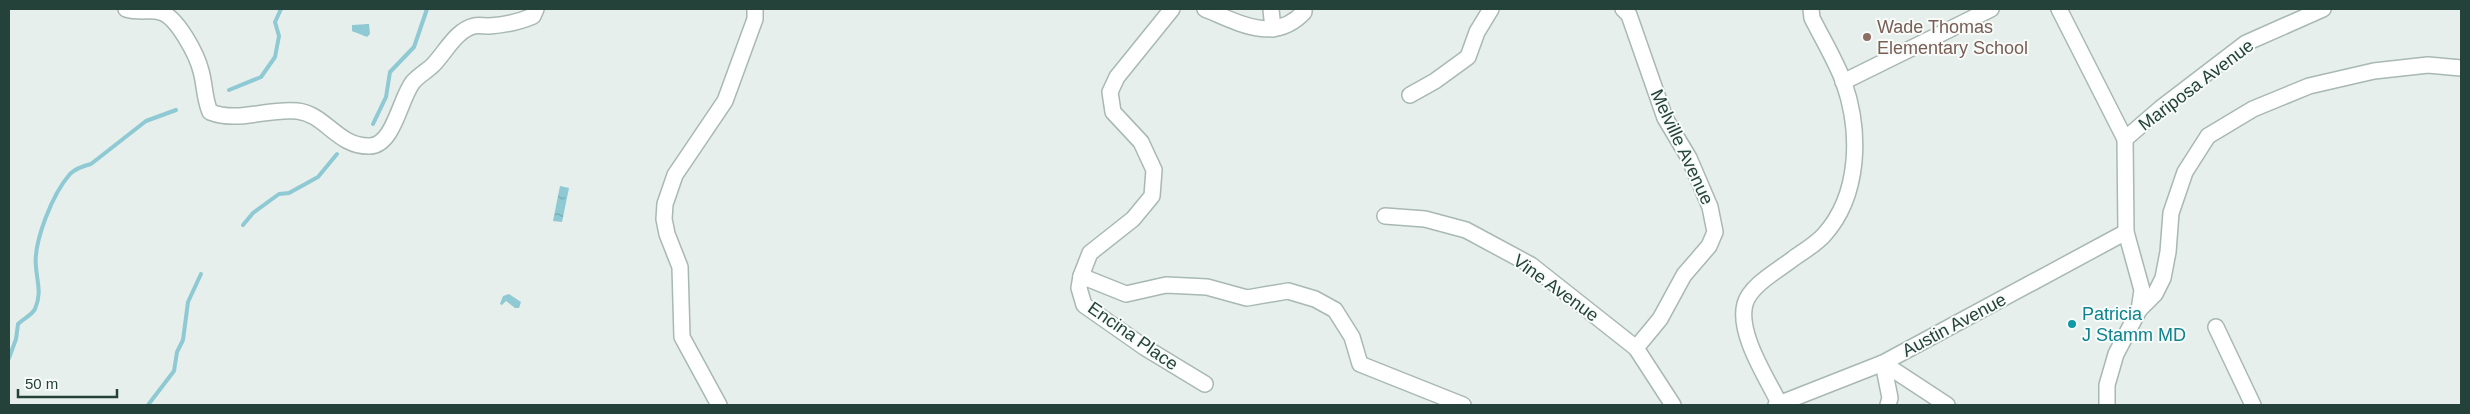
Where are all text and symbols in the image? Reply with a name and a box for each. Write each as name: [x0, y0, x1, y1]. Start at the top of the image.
place label: Wade Thomas Elementary School: [1877, 17, 2028, 58]
marker: Wade Thomas Elementary School: [1861, 31, 1873, 43]
street label: Mariposa Avenue: [2135, 35, 2257, 135]
street label: Melville Avenue: [1647, 86, 1717, 208]
street label: Vine Avenue: [1509, 250, 1603, 326]
street label: Austin Avenue: [1899, 289, 2009, 361]
street label: Encina Place: [1084, 298, 1182, 374]
place label: Patricia J Stamm MD: [2082, 304, 2186, 345]
marker: Patricia J Stamm MD: [2066, 318, 2078, 330]
scale bar: [18, 366, 116, 398]
text: 50 m: [25, 375, 58, 392]

